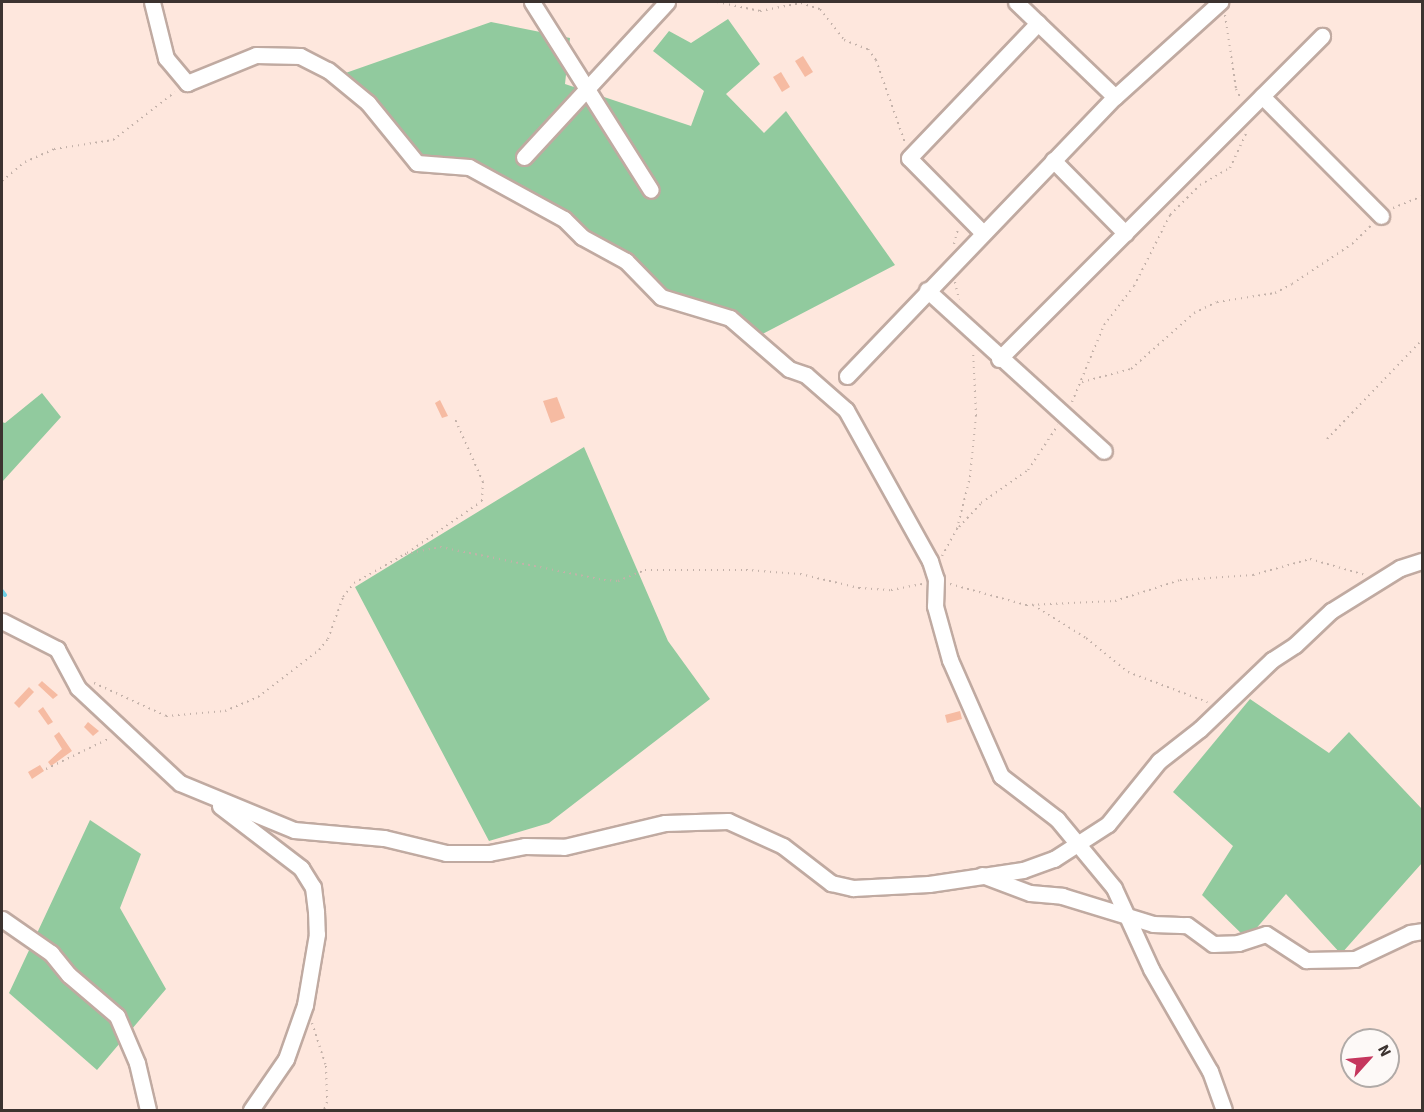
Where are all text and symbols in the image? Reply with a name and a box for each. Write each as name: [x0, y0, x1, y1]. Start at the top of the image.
north arrow: [1340, 1028, 1400, 1088]
text: N: [1372, 1041, 1396, 1060]

